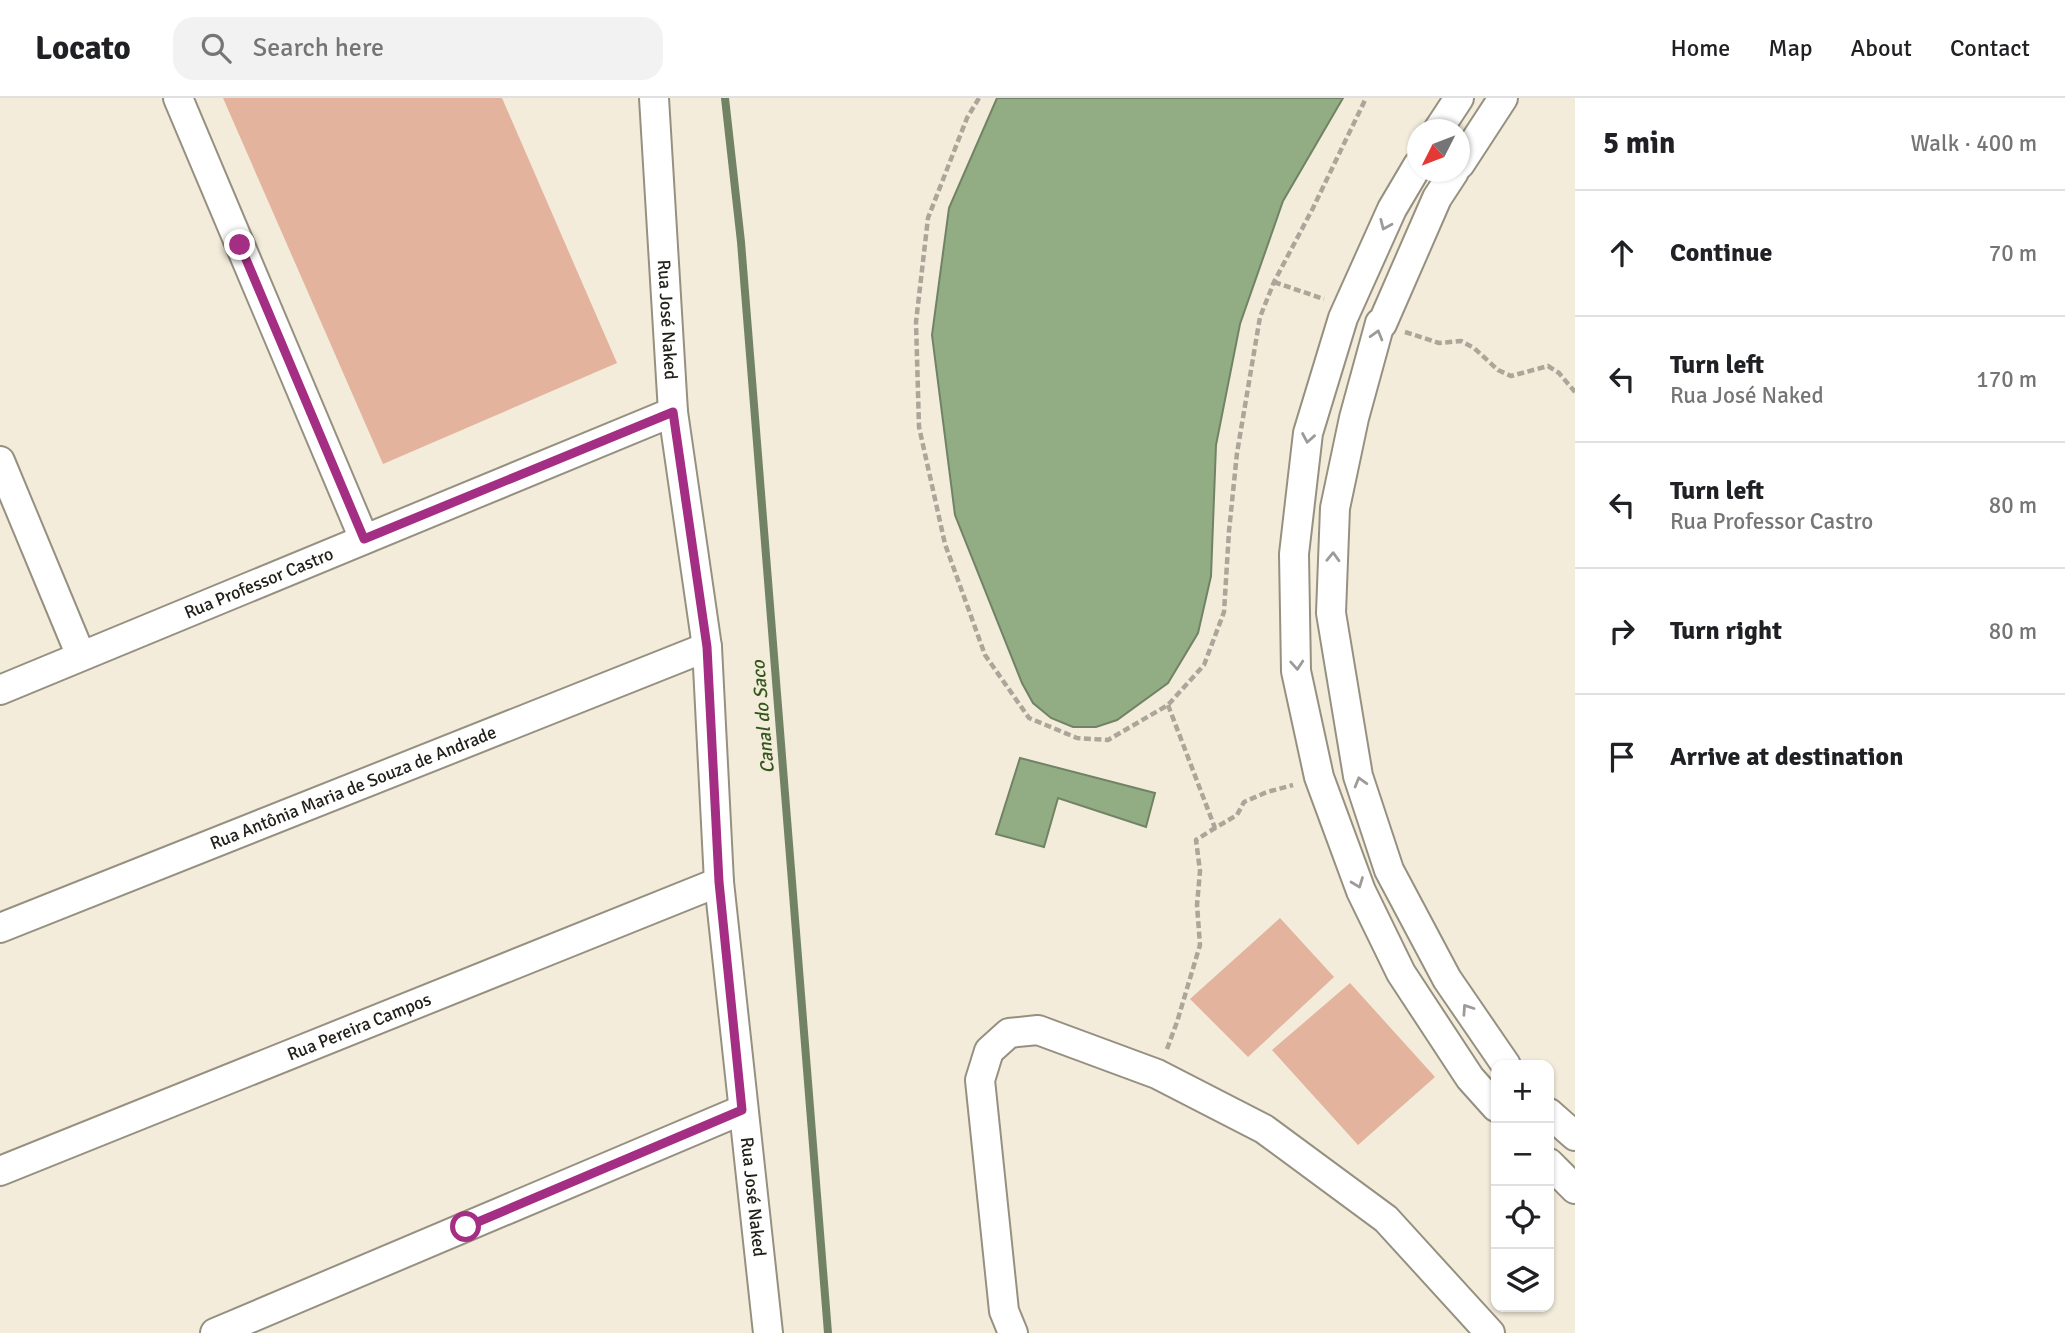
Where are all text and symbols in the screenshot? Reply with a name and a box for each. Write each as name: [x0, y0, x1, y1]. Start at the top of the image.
search box: [173, 17, 663, 80]
text: Locato: [35, 28, 131, 69]
icon: search: [197, 29, 235, 67]
text: Search here: [253, 32, 384, 64]
text: Home: [1670, 33, 1730, 63]
text: Map: [1768, 33, 1813, 63]
text: About: [1851, 33, 1912, 63]
text: Contact: [1950, 33, 2030, 63]
north arrow: [1407, 119, 1470, 182]
text: 5 min: [1603, 125, 1675, 162]
text: Walk · 400 m: [1911, 129, 2037, 158]
one-way arrow: [1379, 218, 1393, 230]
route end: [224, 229, 255, 260]
icon: ahead: [1603, 234, 1641, 272]
text: Continue: [1670, 237, 1772, 269]
text: 70 m: [1989, 239, 2037, 268]
street label: Rua José Naked: [653, 259, 682, 380]
one-way arrow: [1369, 329, 1384, 341]
text: Turn left: [1670, 349, 1764, 381]
icon: left: [1603, 360, 1641, 398]
text: 170 m: [1976, 365, 2037, 394]
text: Rua José Naked: [1670, 381, 1824, 410]
one-way arrow: [1301, 432, 1316, 444]
text: Turn left: [1670, 475, 1764, 507]
icon: left: [1603, 486, 1641, 524]
text: 80 m: [1989, 491, 2037, 520]
text: Rua Professor Castro: [1670, 507, 1873, 536]
street label: Rua Professor Castro: [181, 543, 337, 624]
one-way arrow: [1326, 551, 1341, 562]
icon: right: [1603, 612, 1641, 650]
text: Turn right: [1670, 615, 1782, 647]
text: 80 m: [1989, 617, 2037, 646]
water label: Canal do Saco: [746, 658, 780, 775]
one-way arrow: [1289, 660, 1304, 671]
street label: Rua Antônia Maria de Souza de Andrade: [207, 721, 499, 854]
icon: arrive: [1603, 738, 1641, 776]
text: Arrive at destination: [1670, 741, 1903, 773]
one-way arrow: [1354, 776, 1369, 788]
one-way arrow: [1350, 876, 1364, 888]
street label: Rua Pereira Campos: [284, 988, 434, 1065]
one-way arrow: [1463, 1004, 1475, 1017]
map controls: [1491, 1060, 1554, 1312]
button: +: [1491, 1060, 1554, 1123]
button: −: [1491, 1123, 1554, 1186]
street label: Rua José Naked: [736, 1136, 771, 1258]
button: locate: [1491, 1186, 1554, 1249]
route start: [450, 1211, 481, 1242]
button: layers: [1491, 1249, 1554, 1312]

